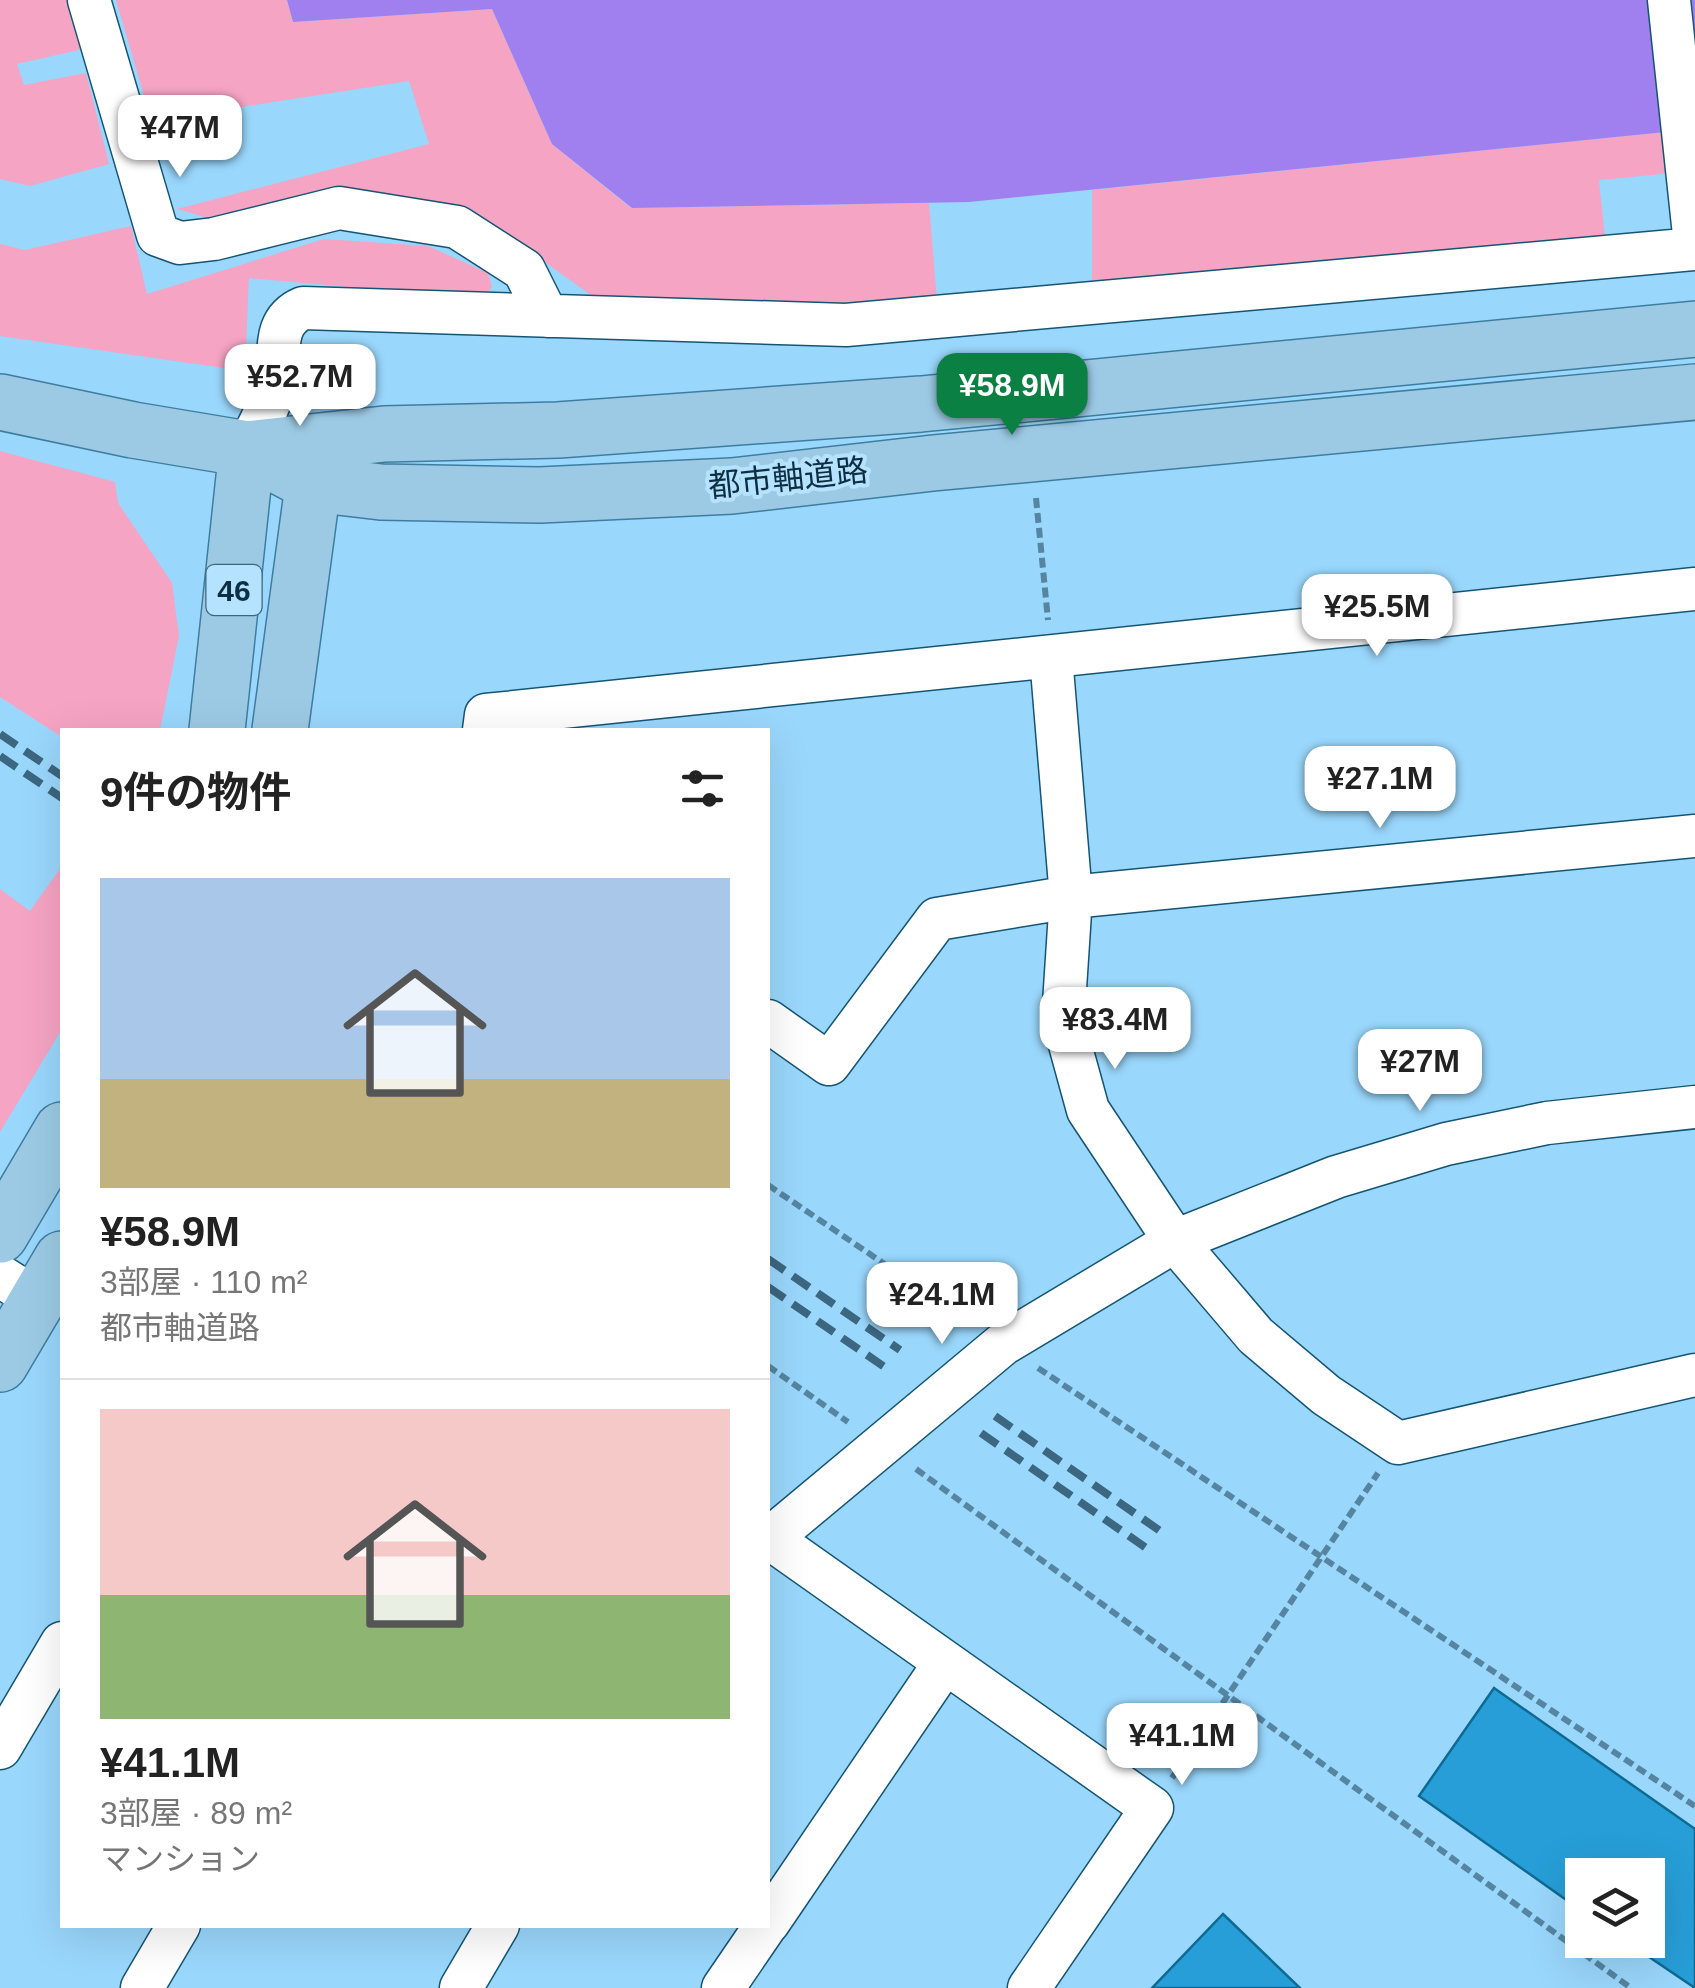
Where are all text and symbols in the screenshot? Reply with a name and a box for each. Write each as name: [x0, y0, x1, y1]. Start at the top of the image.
pin: ¥47M: [121, 95, 239, 180]
text: ¥47M: [140, 109, 220, 145]
pin: ¥52.7M: [219, 344, 381, 429]
pin: ¥58.9M: [931, 353, 1093, 438]
text: ¥52.7M: [247, 358, 353, 394]
text: ¥58.9M: [959, 367, 1065, 403]
street label: 都市軸道路: [707, 452, 869, 504]
road number: 46: [206, 565, 262, 615]
pin: ¥25.5M: [1296, 574, 1458, 659]
text: ¥25.5M: [1324, 588, 1430, 624]
pin: ¥27.1M: [1299, 746, 1461, 831]
text: ¥27.1M: [1327, 760, 1433, 796]
icon: filters: [675, 761, 730, 816]
text: 9件の物件: [100, 769, 291, 816]
icon: home: [325, 943, 505, 1123]
pin: ¥83.4M: [1034, 987, 1196, 1072]
text: ¥83.4M: [1062, 1001, 1168, 1037]
pin: ¥27M: [1361, 1029, 1479, 1114]
text: ¥27M: [1380, 1043, 1460, 1079]
text: ¥58.9M: [100, 1208, 240, 1255]
pin: ¥24.1M: [861, 1262, 1023, 1347]
text: 3部屋 · 110 m²: [100, 1264, 307, 1300]
text: ¥24.1M: [889, 1276, 995, 1312]
text: 都市軸道路: [100, 1310, 260, 1346]
icon: home: [325, 1474, 505, 1654]
pin: ¥41.1M: [1101, 1703, 1263, 1788]
text: ¥41.1M: [1129, 1717, 1235, 1753]
text: ¥41.1M: [100, 1739, 240, 1786]
text: 3部屋 · 89 m²: [100, 1795, 292, 1831]
text: マンション: [100, 1841, 260, 1877]
map controls: [1565, 1858, 1665, 1958]
button: layers: [1565, 1858, 1665, 1958]

